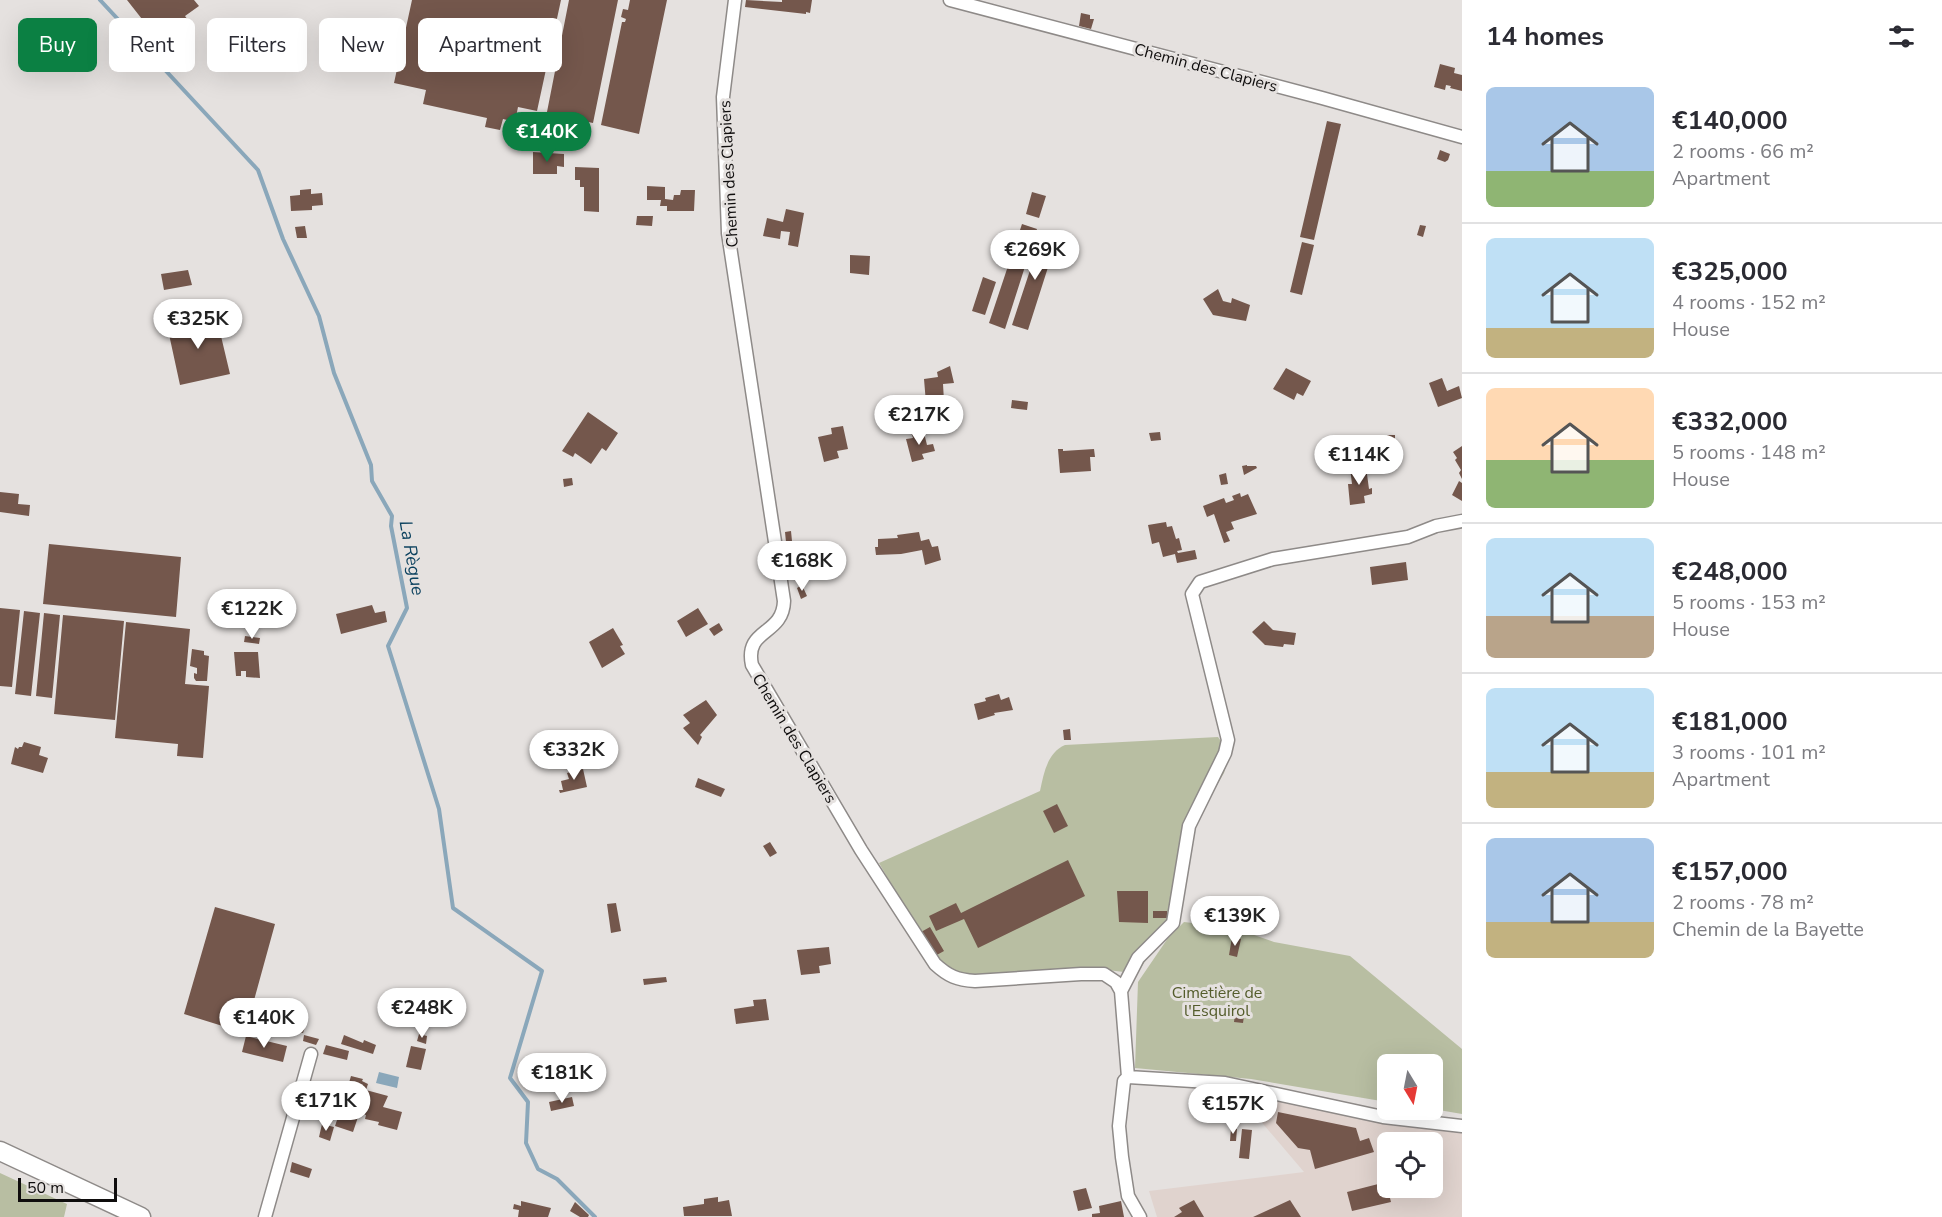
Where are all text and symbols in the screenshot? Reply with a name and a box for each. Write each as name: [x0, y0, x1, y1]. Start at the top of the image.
chip: Buy: [18, 18, 97, 72]
chip: Rent: [109, 18, 195, 72]
chip: Filters: [207, 18, 307, 72]
chip: New: [319, 18, 406, 72]
chip: Apartment: [418, 18, 562, 72]
text: 14 homes: [1486, 19, 1604, 54]
icon: filters: [1885, 20, 1918, 53]
street label: Chemin des Clapiers: [1132, 38, 1280, 98]
street label: Chemin des Clapiers: [714, 100, 744, 248]
text: €140,000: [1672, 103, 1788, 138]
icon: home: [1534, 111, 1606, 183]
pin: €140K: [505, 112, 589, 163]
text: €140K: [516, 118, 578, 145]
text: 2 rooms · 66 m²: [1672, 138, 1814, 165]
text: Apartment: [1672, 165, 1770, 192]
pin: €269K: [993, 230, 1077, 281]
text: €269K: [1004, 236, 1066, 263]
text: €325,000: [1672, 254, 1788, 289]
icon: home: [1534, 262, 1606, 334]
text: 4 rooms · 152 m²: [1672, 289, 1826, 316]
pin: €325K: [156, 299, 240, 350]
text: €325K: [167, 305, 229, 332]
text: House: [1672, 316, 1730, 343]
pin: €217K: [877, 395, 961, 446]
text: €217K: [888, 401, 950, 428]
text: €332,000: [1672, 404, 1788, 439]
icon: home: [1534, 412, 1606, 484]
pin: €114K: [1317, 435, 1401, 486]
text: 5 rooms · 148 m²: [1672, 439, 1826, 466]
text: €114K: [1328, 441, 1390, 468]
text: House: [1672, 466, 1730, 493]
water label: La Règue: [394, 519, 430, 598]
pin: €168K: [760, 541, 844, 592]
text: €168K: [771, 547, 833, 574]
text: €248,000: [1672, 554, 1788, 589]
icon: home: [1534, 562, 1606, 634]
pin: €122K: [210, 589, 294, 640]
text: 5 rooms · 153 m²: [1672, 589, 1826, 616]
text: €122K: [221, 595, 283, 622]
text: House: [1672, 616, 1730, 643]
street label: Chemin des Clapiers: [747, 670, 842, 807]
text: €181,000: [1672, 704, 1788, 739]
icon: home: [1534, 712, 1606, 784]
pin: €332K: [532, 730, 616, 781]
text: €332K: [543, 736, 605, 763]
text: 3 rooms · 101 m²: [1672, 739, 1826, 766]
text: Apartment: [1672, 766, 1770, 793]
text: €157,000: [1672, 854, 1788, 889]
icon: home: [1534, 862, 1606, 934]
text: 2 rooms · 78 m²: [1672, 889, 1814, 916]
pin: €139K: [1193, 896, 1277, 947]
text: €139K: [1204, 902, 1266, 929]
text: Chemin de la Bayette: [1672, 916, 1864, 943]
park label: Cimetière de l'Esquirol: [1172, 982, 1262, 1022]
pin: €248K: [380, 988, 464, 1039]
text: €248K: [391, 994, 453, 1021]
pin: €140K: [222, 998, 306, 1049]
text: €140K: [233, 1004, 295, 1031]
pin: €181K: [520, 1053, 604, 1104]
north arrow: [1377, 1054, 1443, 1120]
map controls: [1377, 1054, 1443, 1198]
text: €181K: [531, 1059, 593, 1086]
pin: €171K: [284, 1081, 368, 1132]
pin: €157K: [1191, 1084, 1275, 1135]
text: €171K: [295, 1087, 357, 1114]
text: €157K: [1202, 1090, 1264, 1117]
button: locate: [1377, 1132, 1443, 1198]
scale bar: [18, 1175, 117, 1202]
text: 50 m: [27, 1177, 64, 1199]

